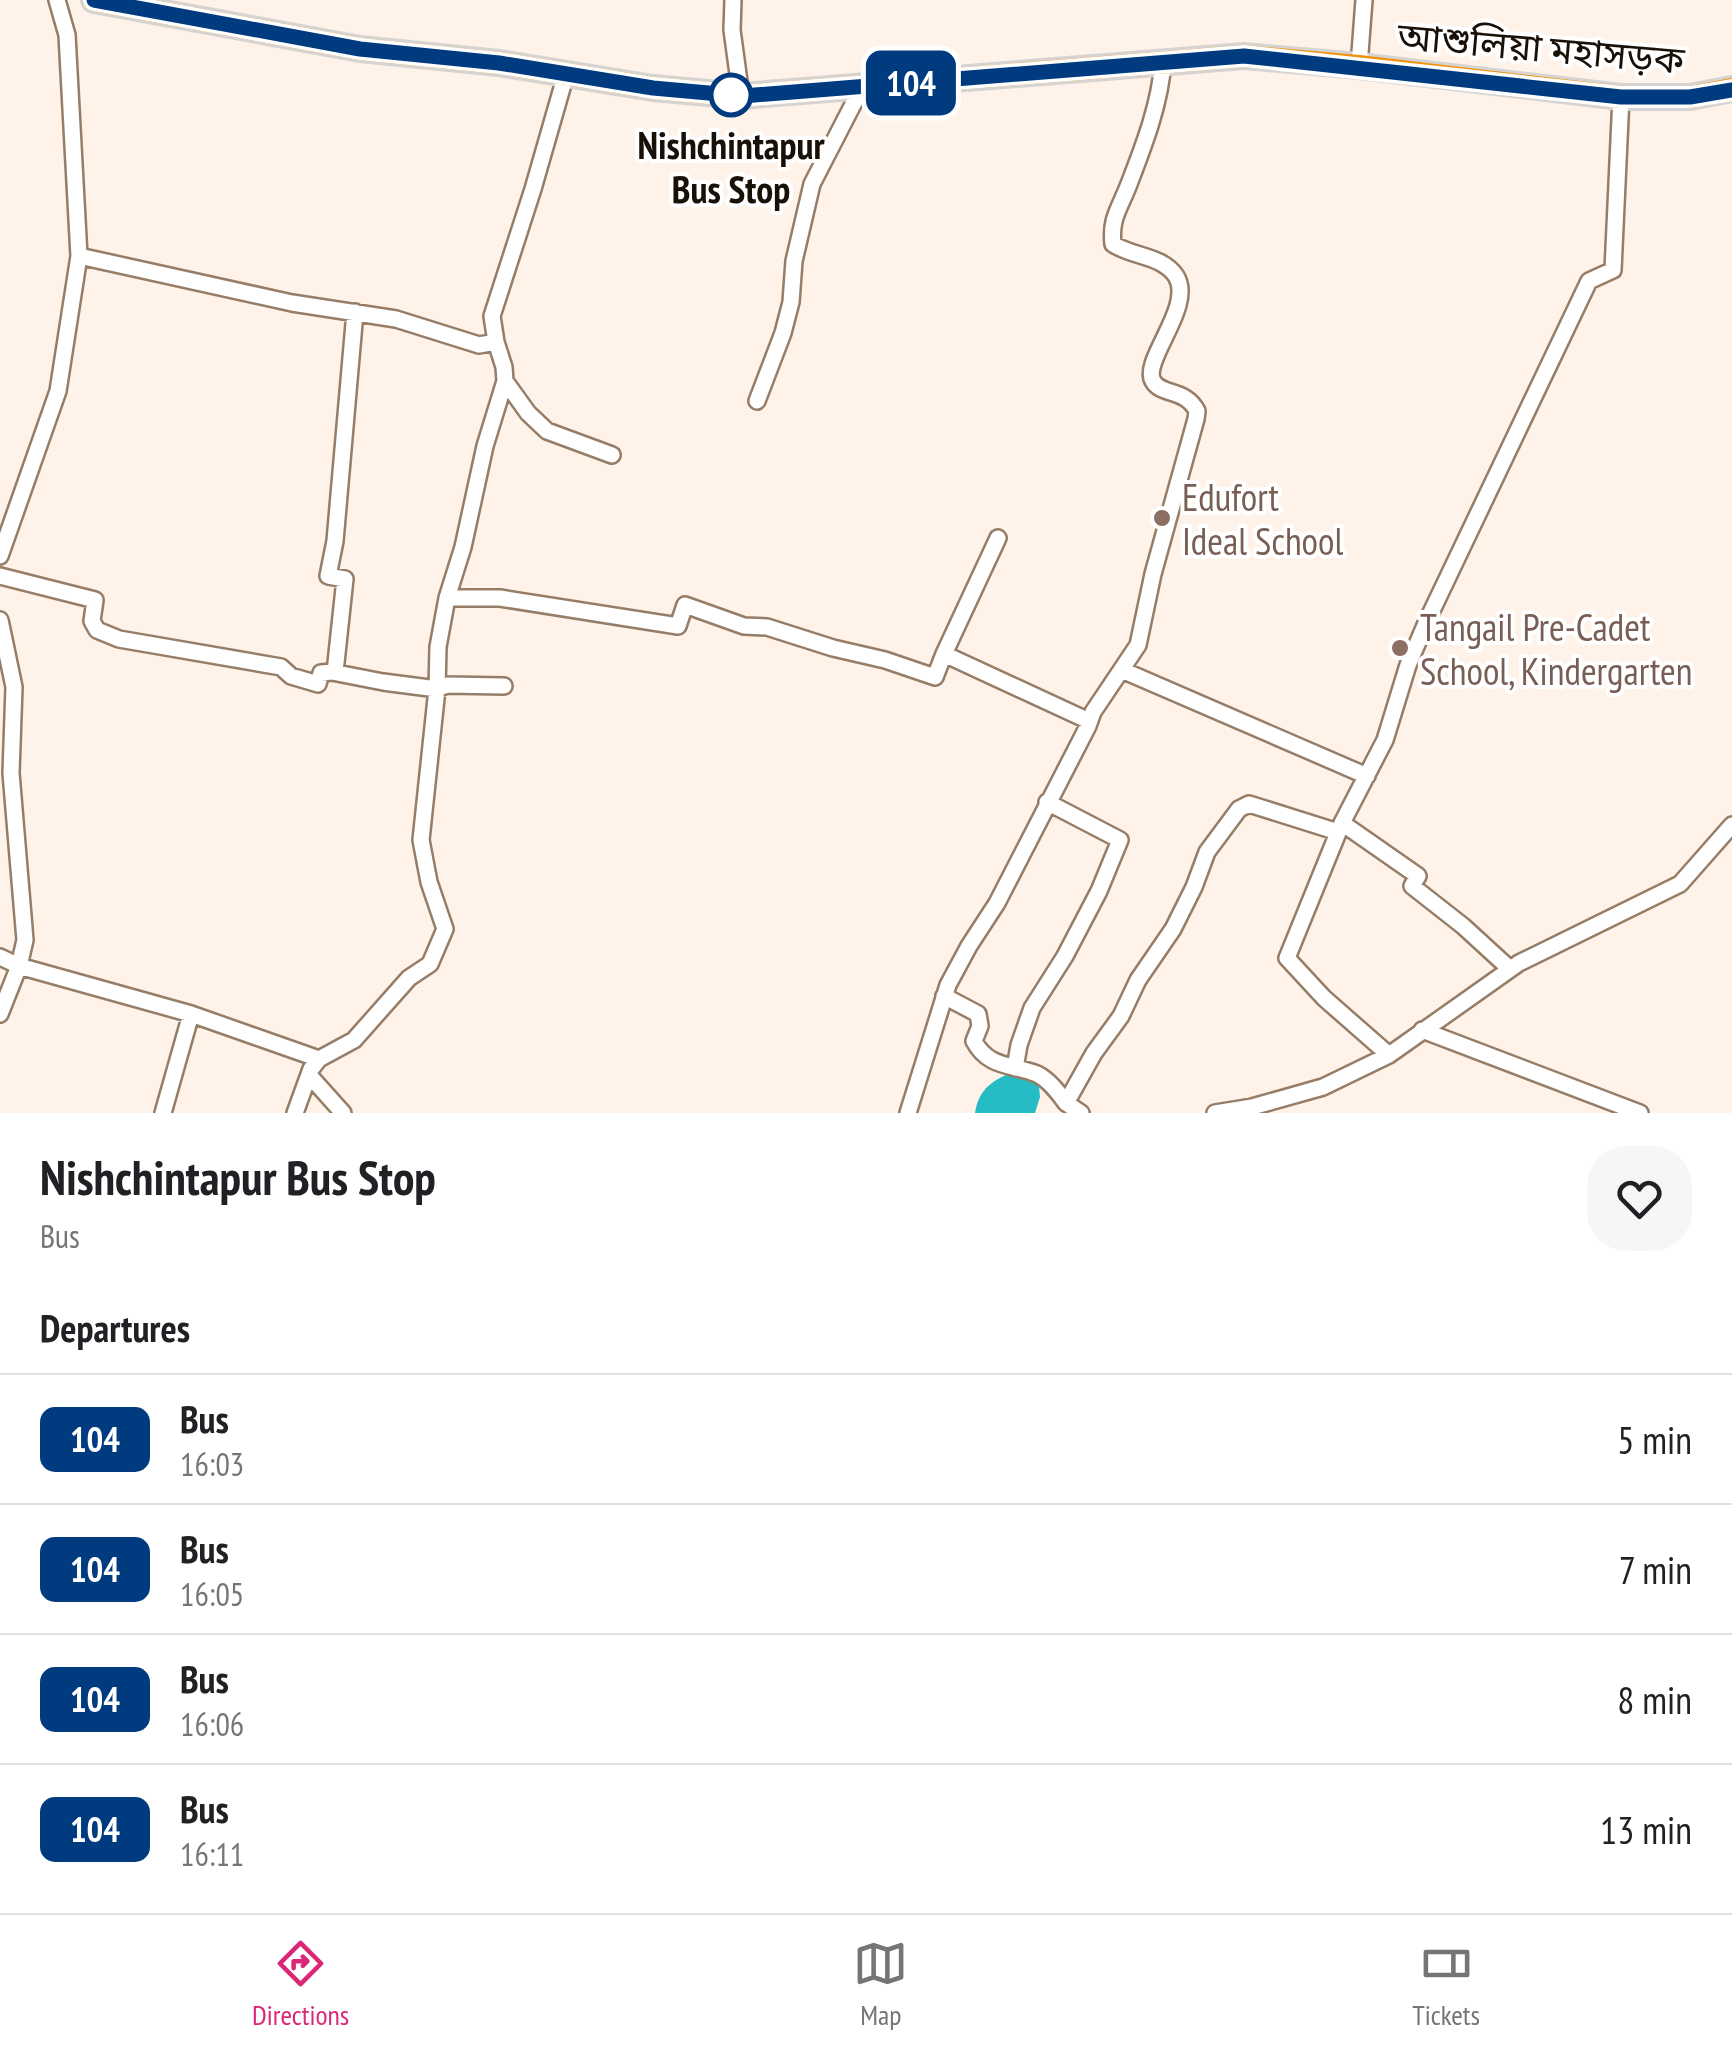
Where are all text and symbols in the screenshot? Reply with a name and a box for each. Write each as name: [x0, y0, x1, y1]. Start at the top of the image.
street label: আশুলিয়া মহাসড়ক: [1395, 10, 1688, 84]
line badge: 104: [854, 51, 968, 116]
text: 104: [886, 60, 936, 106]
marker: Nishchintapur Bus Stop: [710, 74, 752, 116]
place label: Nishchintapur Bus Stop: [637, 120, 825, 213]
place label: Edufort Ideal School: [1182, 472, 1343, 565]
marker: Edufort Ideal School: [1151, 507, 1173, 529]
place label: Tangail Pre-Cadet School, Kindergarten: [1420, 602, 1693, 695]
marker: Tangail Pre-Cadet School, Kindergarten: [1389, 637, 1411, 659]
text: Nishchintapur Bus Stop: [40, 1146, 436, 1208]
button: heart: [1587, 1146, 1692, 1251]
text: Bus: [40, 1215, 80, 1257]
text: Departures: [40, 1303, 190, 1352]
text: Bus: [180, 1394, 229, 1443]
text: 5 min: [1617, 1415, 1692, 1464]
text: 104: [70, 1416, 120, 1462]
text: 16:03: [180, 1443, 244, 1485]
text: Bus: [180, 1524, 229, 1573]
text: 7 min: [1619, 1545, 1692, 1594]
text: 104: [70, 1546, 120, 1592]
text: 16:05: [180, 1573, 244, 1615]
text: Bus: [180, 1654, 229, 1703]
text: 8 min: [1617, 1675, 1692, 1724]
text: 104: [70, 1676, 120, 1722]
text: 16:06: [180, 1703, 244, 1745]
text: Bus: [180, 1784, 229, 1833]
text: 13 min: [1600, 1805, 1692, 1854]
text: 104: [70, 1806, 120, 1852]
text: 16:11: [180, 1833, 244, 1875]
tab: Directions: [252, 1936, 349, 2033]
tab: Map: [853, 1936, 908, 2033]
tab: Tickets: [1412, 1936, 1480, 2033]

